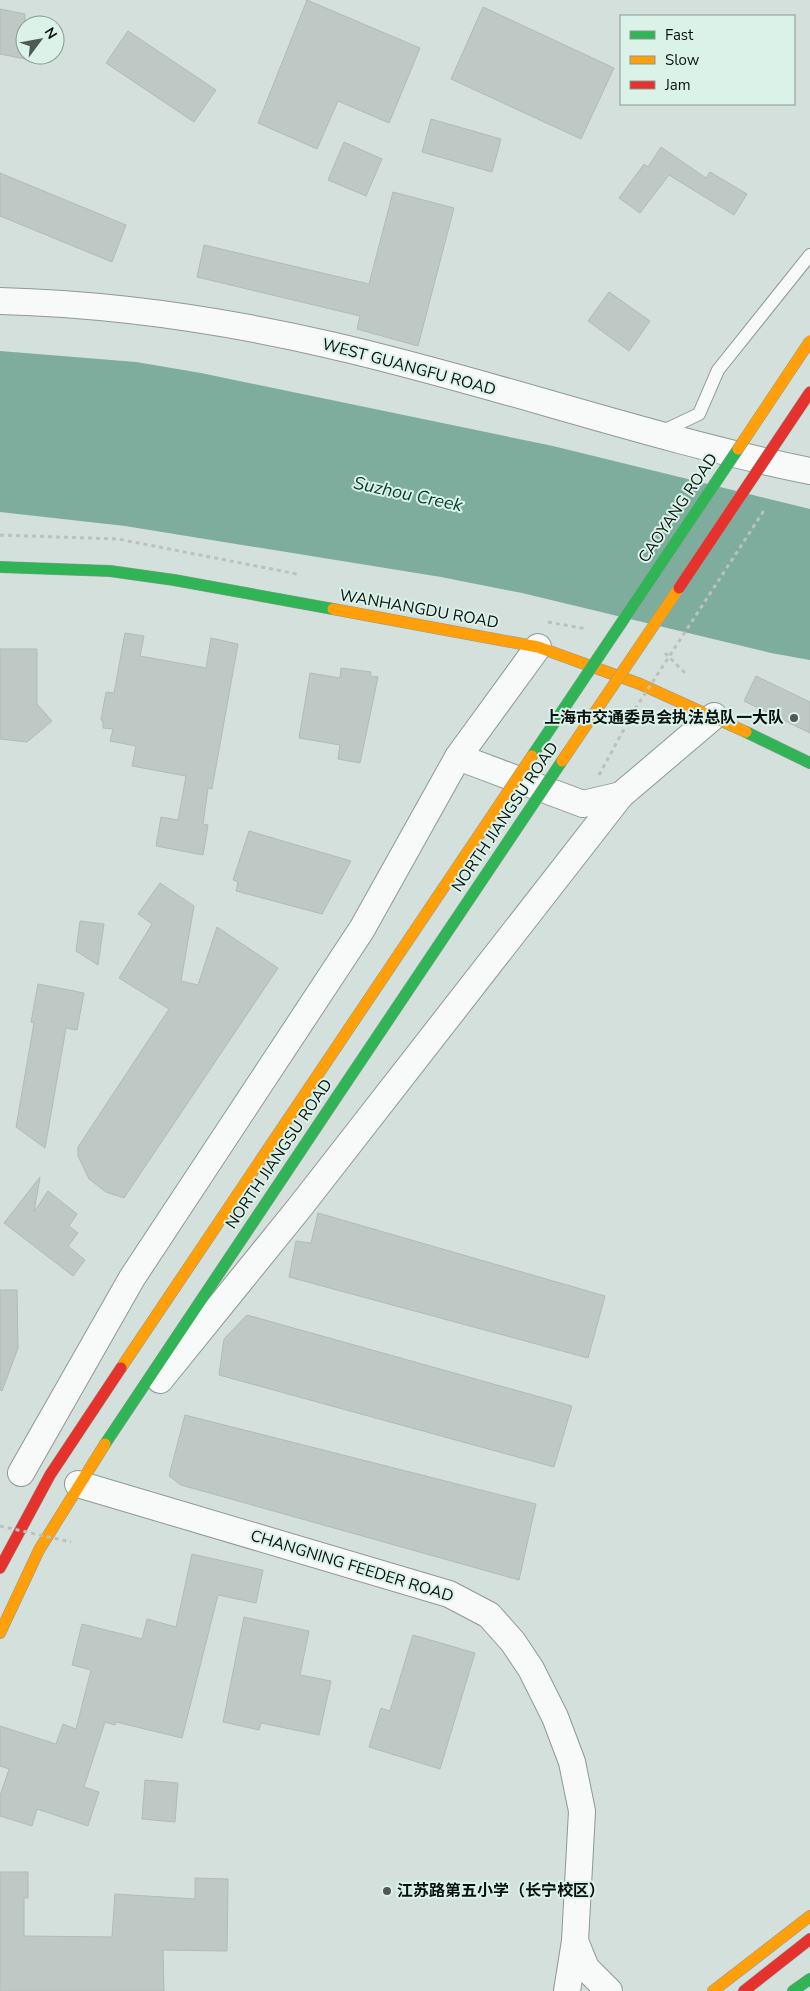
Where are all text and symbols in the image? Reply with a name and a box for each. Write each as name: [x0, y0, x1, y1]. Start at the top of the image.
north arrow: [15, 15, 65, 65]
legend: [620, 15, 795, 105]
text: N: [40, 24, 61, 43]
text: Fast: [665, 25, 694, 45]
text: Slow: [665, 50, 700, 70]
text: Jam: [664, 75, 691, 95]
street label: WEST GUANGFU ROAD: [320, 333, 498, 401]
street label: CAOYANG ROAD: [633, 449, 723, 567]
water label: Suzhou Creek: [351, 471, 466, 517]
street label: WANHANGDU ROAD: [338, 584, 500, 634]
place label: 上海市交通委员会执法总队一大队: [544, 707, 784, 729]
marker: 上海市交通委员会执法总队一大队: [788, 712, 800, 724]
street label: NORTH JIANGSU ROAD: [446, 738, 564, 896]
street label: NORTH JIANGSU ROAD: [220, 1075, 338, 1233]
street label: CHANGNING FEEDER ROAD: [248, 1525, 456, 1607]
place label: 江苏路第五小学（长宁校区）: [397, 1880, 605, 1902]
marker: 江苏路第五小学（长宁校区）: [381, 1885, 393, 1897]

